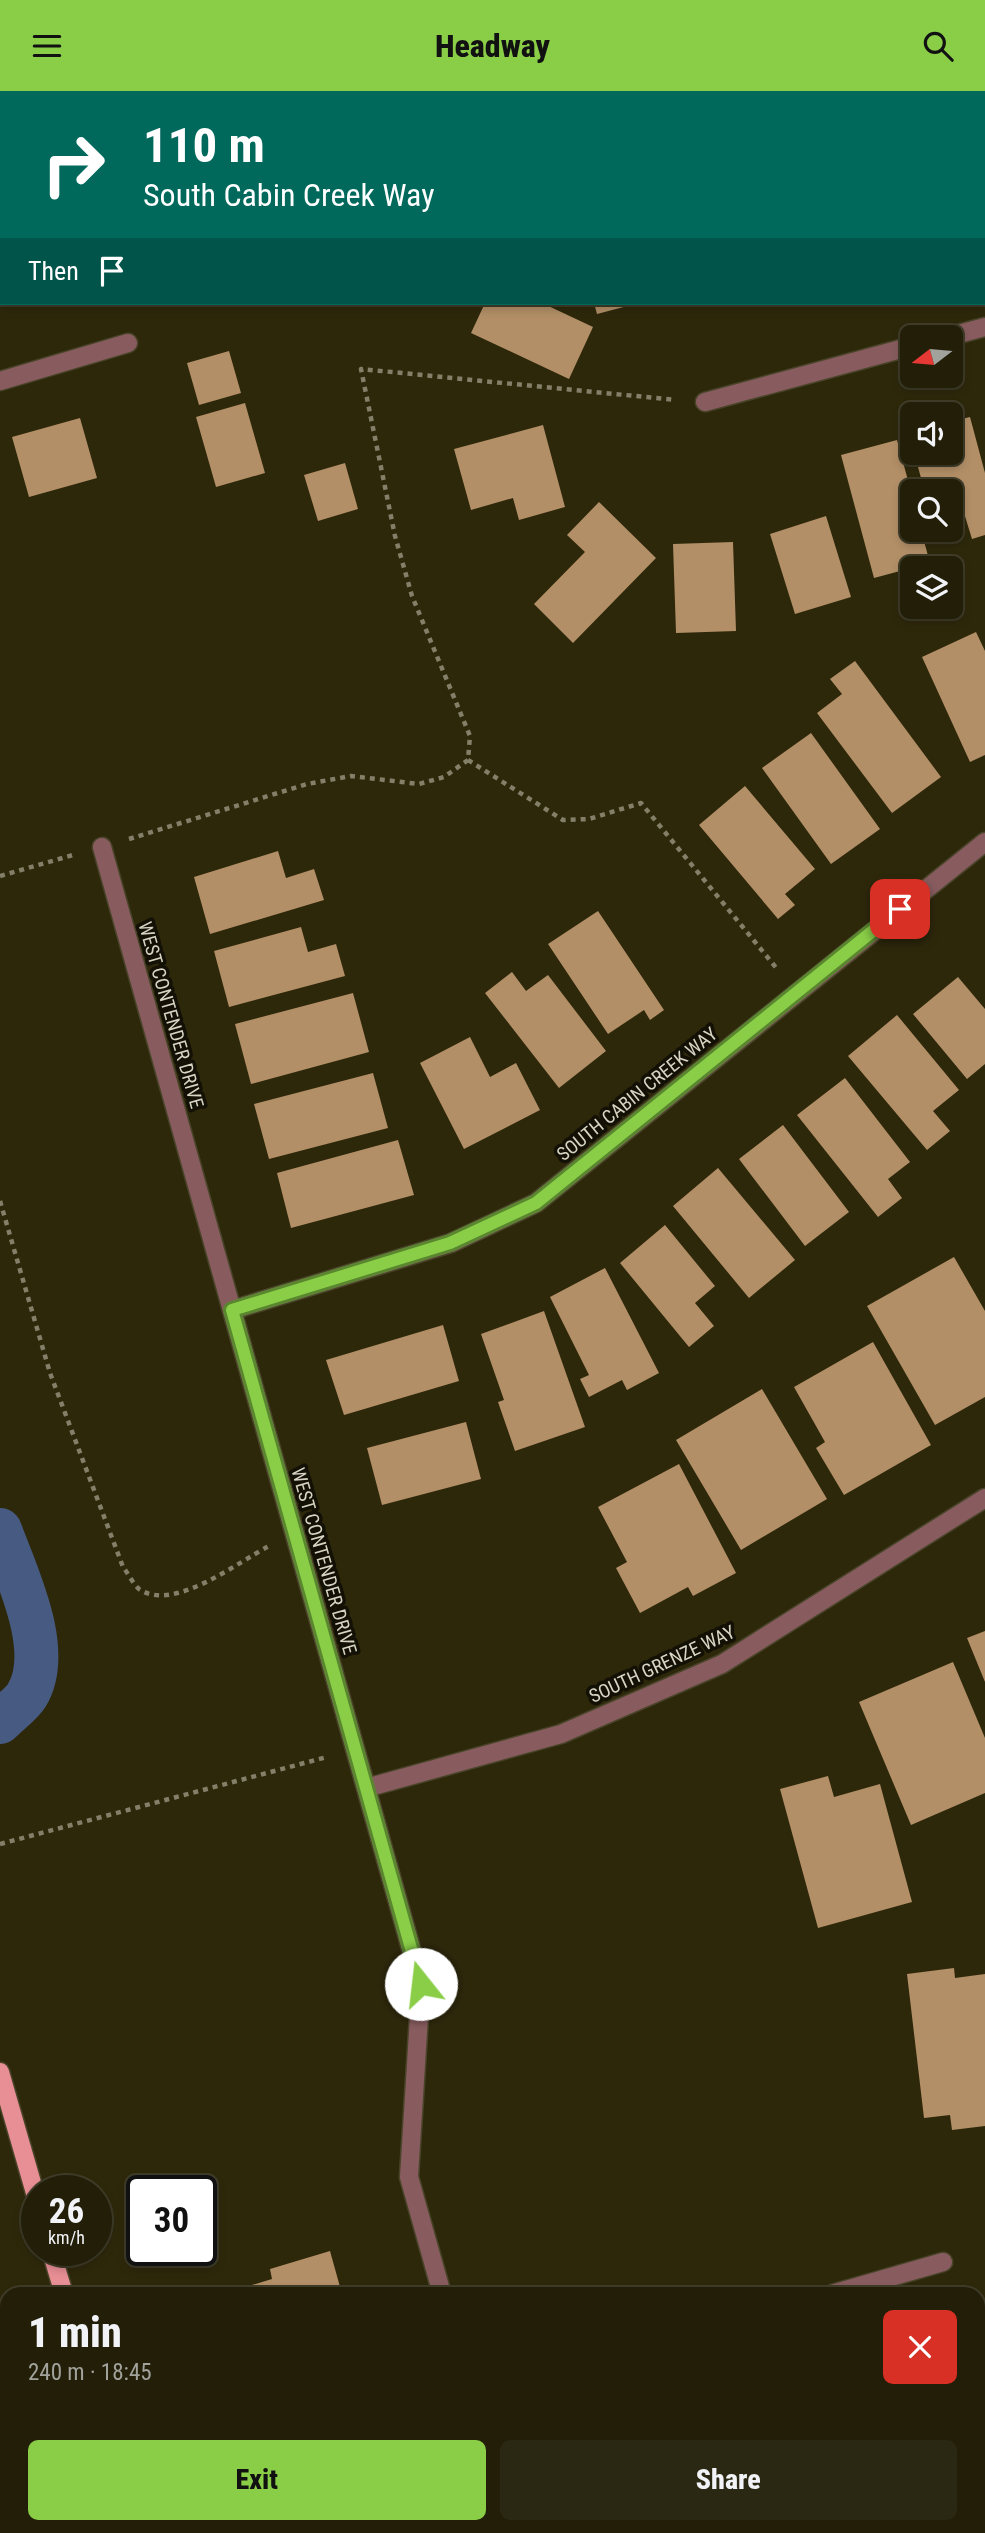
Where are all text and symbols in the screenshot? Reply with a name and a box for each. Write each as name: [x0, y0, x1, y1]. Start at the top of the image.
icon: menu: [28, 27, 66, 65]
text: Headway: [435, 27, 550, 65]
icon: search: [919, 27, 957, 65]
text: 110 m: [143, 117, 265, 174]
icon: right: [28, 119, 119, 210]
text: South Cabin Creek Way: [143, 176, 434, 214]
icon: arrive: [93, 252, 131, 290]
text: Then: [28, 256, 79, 286]
north arrow: [900, 325, 962, 389]
map controls: [900, 325, 963, 619]
button: sound: [900, 402, 963, 465]
button: search: [900, 479, 963, 542]
button: layers: [900, 556, 963, 619]
pin: [870, 879, 930, 939]
icon: arrive: [881, 890, 919, 928]
street label: WEST CONTENDER DRIVE: [133, 919, 209, 1111]
street label: SOUTH CABIN CREEK WAY: [552, 1022, 722, 1166]
street label: WEST CONTENDER DRIVE: [286, 1465, 362, 1657]
street label: SOUTH GRENZE WAY: [585, 1620, 739, 1708]
position arrow: [384, 1947, 458, 2021]
speed limit sign: 30: [126, 2175, 217, 2266]
text: 26: [49, 2191, 84, 2232]
text: km/h: [48, 2227, 85, 2248]
text: 1 min: [28, 2308, 122, 2357]
button: close: [883, 2310, 957, 2384]
text: 240 m · 18:45: [28, 2359, 152, 2386]
button: Exit: [28, 2440, 486, 2520]
button: Share: [500, 2440, 957, 2520]

